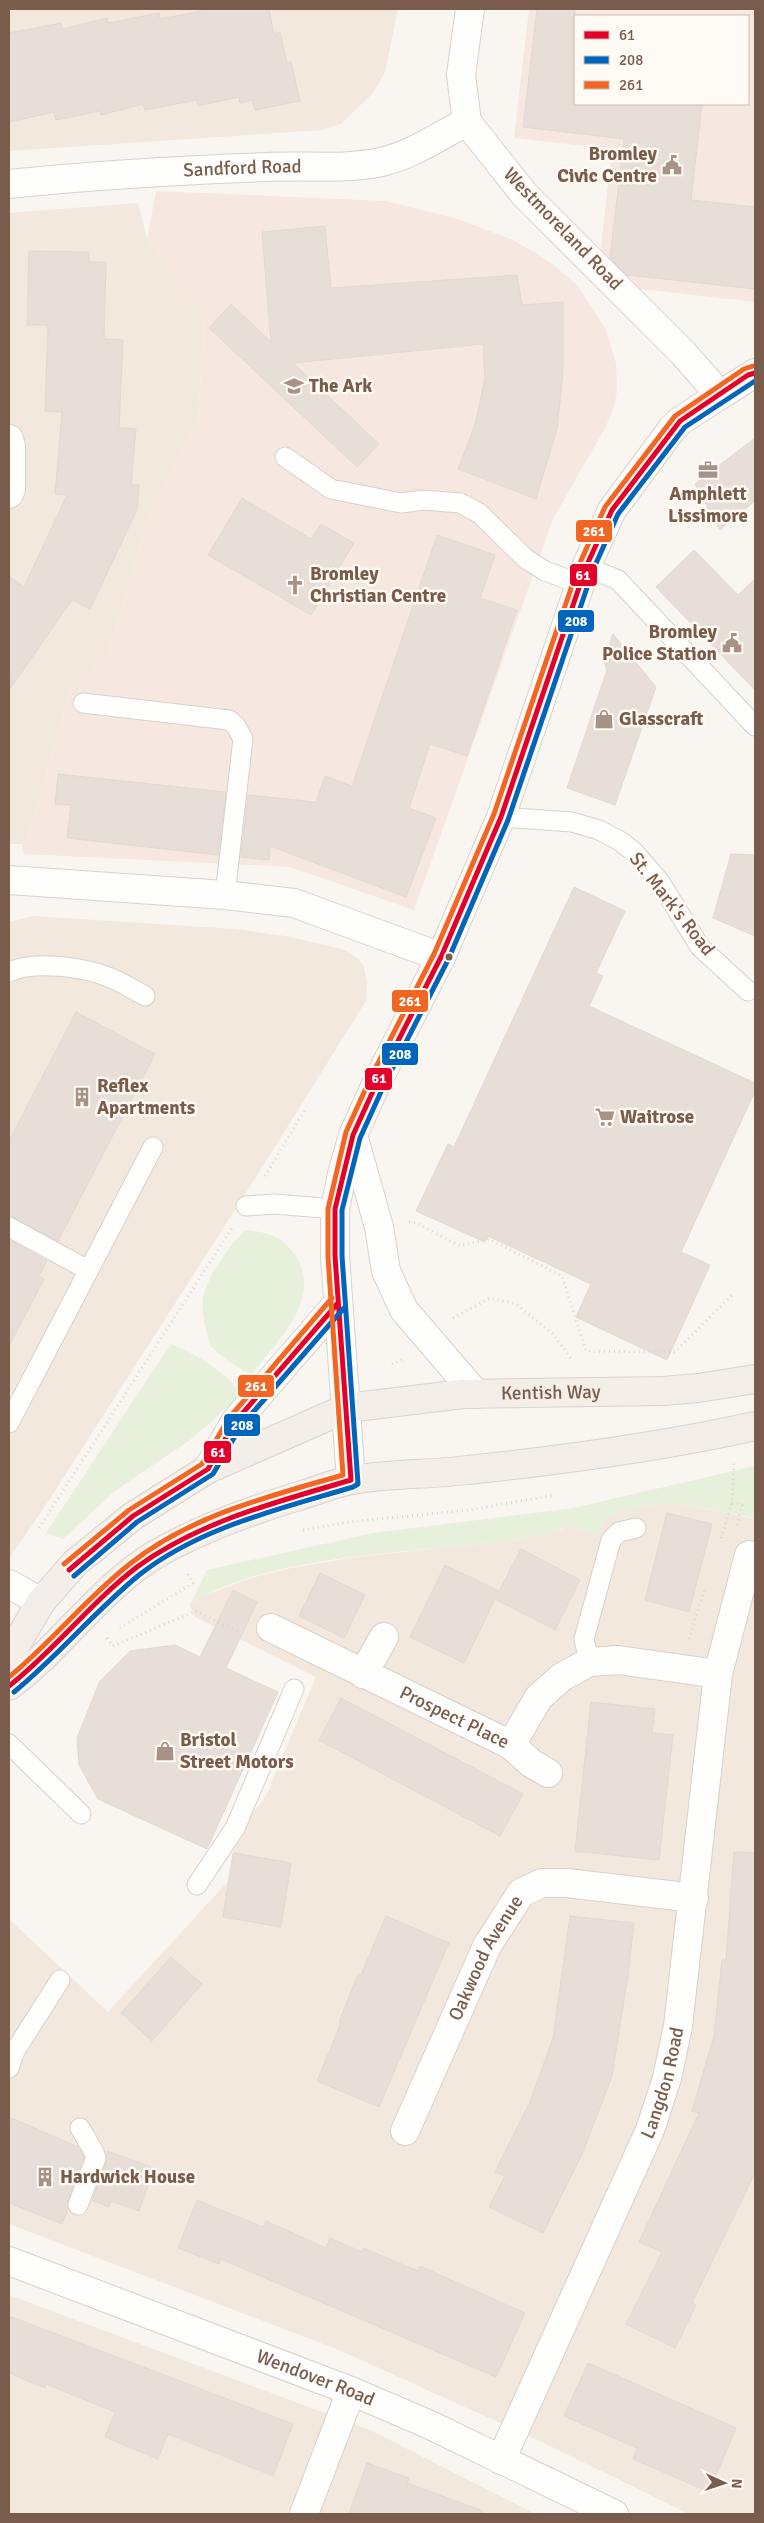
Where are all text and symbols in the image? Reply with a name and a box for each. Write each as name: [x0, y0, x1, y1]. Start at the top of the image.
legend: [574, 15, 749, 105]
text: 61: [619, 26, 635, 44]
text: 208: [619, 51, 643, 69]
text: 261: [619, 76, 643, 94]
place label: Bromley Civic Centre: [557, 142, 658, 188]
street label: Sandford Road: [183, 154, 302, 183]
public building icon: Bromley Civic Centre: [661, 154, 683, 176]
street label: Westmoreland Road: [498, 163, 628, 295]
place label: The Ark: [309, 374, 372, 398]
school or university icon: The Ark: [283, 375, 305, 397]
office icon: Amphlett Lissimore: [697, 459, 719, 481]
place label: Amphlett Lissimore: [668, 482, 748, 528]
line badge: 261: [575, 519, 613, 543]
text: 261: [583, 523, 606, 540]
place label: Bromley Christian Centre: [310, 562, 446, 608]
line badge: 61: [569, 563, 598, 587]
text: 61: [575, 567, 591, 584]
church icon: Bromley Christian Centre: [284, 574, 306, 596]
line badge: 208: [557, 609, 595, 633]
text: 208: [565, 613, 588, 630]
place label: Bromley Police Station: [602, 620, 718, 666]
public building icon: Bromley Police Station: [721, 632, 743, 654]
place label: Glasscraft: [619, 707, 703, 731]
shop icon: Glasscraft: [593, 708, 615, 730]
street label: St. Mark's Road: [624, 847, 720, 961]
unlabelled marker: [444, 952, 454, 962]
line badge: 261: [391, 989, 429, 1013]
text: 261: [399, 993, 422, 1010]
line badge: 208: [381, 1042, 419, 1066]
text: 208: [389, 1046, 412, 1063]
line badge: 61: [364, 1067, 393, 1091]
text: 61: [371, 1070, 387, 1087]
place label: Reflex Apartments: [97, 1074, 195, 1120]
building icon: Reflex Apartments: [71, 1086, 93, 1108]
place label: Waitrose: [620, 1105, 694, 1129]
supermarket icon: Waitrose: [594, 1106, 616, 1128]
line badge: 261: [237, 1374, 275, 1398]
text: 261: [245, 1378, 268, 1395]
street label: Kentish Way: [501, 1380, 601, 1405]
line badge: 208: [223, 1413, 261, 1437]
text: 208: [231, 1417, 254, 1434]
line badge: 61: [203, 1440, 232, 1464]
text: 61: [210, 1444, 226, 1461]
street label: Prospect Place: [396, 1681, 513, 1754]
place label: Bristol Street Motors: [180, 1728, 294, 1774]
shop icon: Bristol Street Motors: [154, 1740, 176, 1762]
street label: Oakwood Avenue: [443, 1891, 528, 2025]
street label: Langdon Road: [636, 2025, 689, 2143]
place label: Hardwick House: [60, 2165, 195, 2189]
building icon: Hardwick House: [34, 2166, 56, 2188]
street label: Wendover Road: [253, 2344, 378, 2412]
north arrow: [699, 2458, 749, 2508]
text: N: [728, 2478, 745, 2489]

